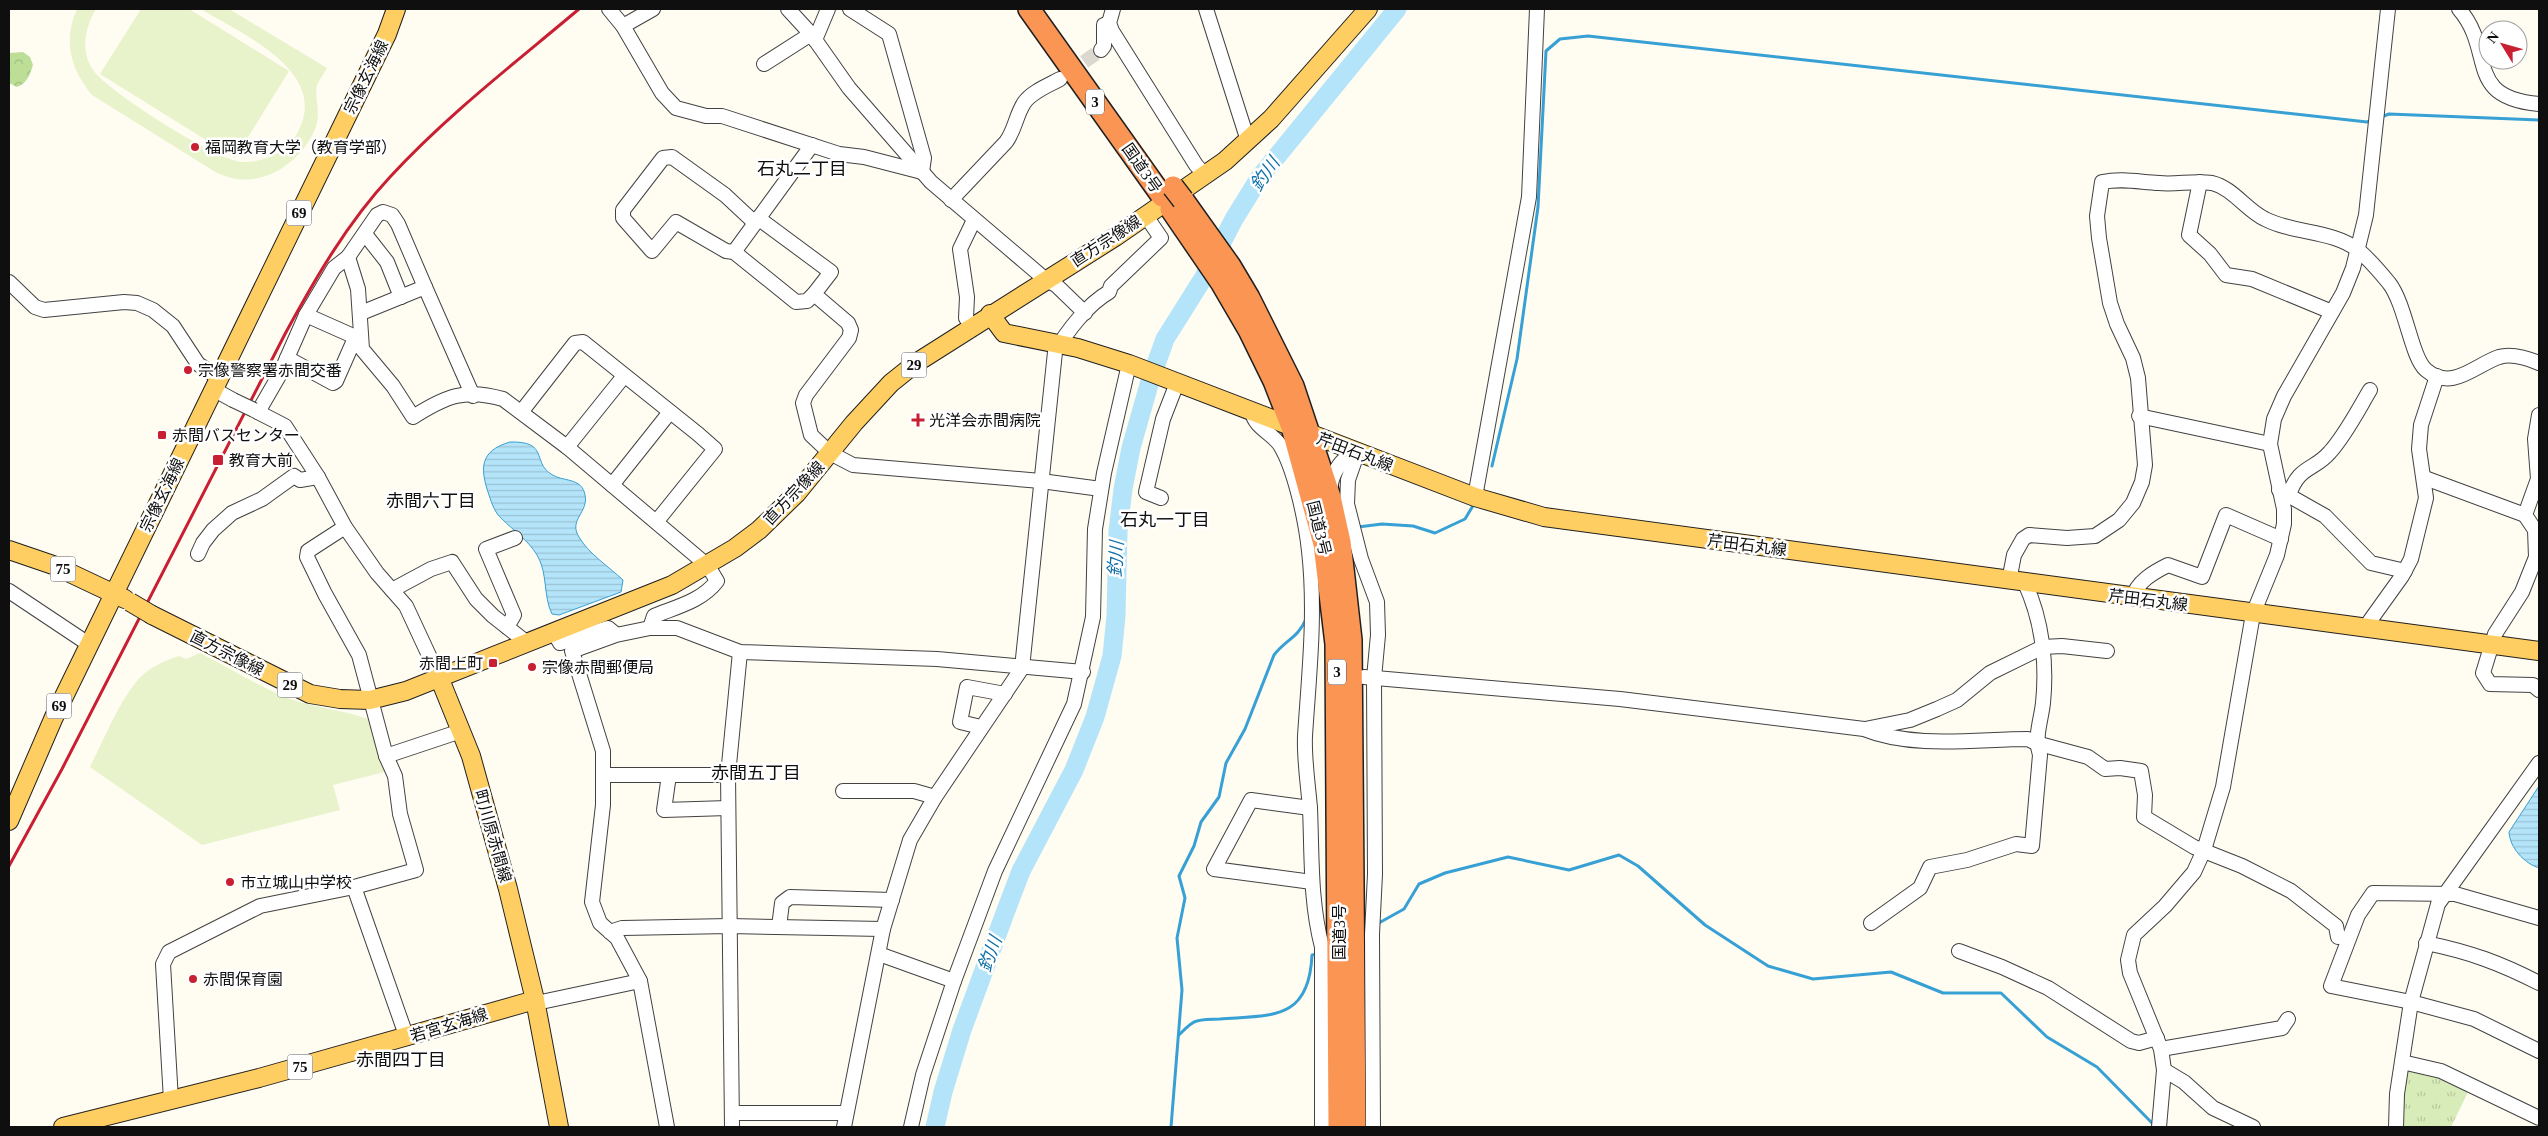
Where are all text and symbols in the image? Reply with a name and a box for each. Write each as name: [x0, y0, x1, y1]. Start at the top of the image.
north arrow: [2478, 20, 2528, 70]
text: N: [2484, 29, 2502, 46]
street label: 宗像玄海線: [341, 37, 391, 117]
road number: 3: [1086, 90, 1104, 114]
place label: 福岡教育大学（教育学部）: [205, 139, 397, 156]
street label: 国道3号: [1119, 140, 1165, 196]
marker: 福岡教育大学（教育学部）: [189, 141, 201, 153]
water label: 釣川: [1246, 152, 1285, 194]
district label: 石丸二丁目: [757, 159, 847, 179]
road number: 69: [286, 200, 312, 226]
street label: 直方宗像線: [1068, 212, 1144, 270]
road number: 29: [902, 352, 926, 378]
place label: 宗像警察署赤間交番: [198, 362, 342, 379]
marker: 宗像警察署赤間交番: [182, 364, 194, 376]
place label: 光洋会赤間病院: [929, 412, 1041, 429]
marker: 光洋会赤間病院: [911, 413, 925, 427]
place label: 赤間バスセンター: [172, 427, 300, 444]
marker: 赤間バスセンター: [156, 429, 168, 441]
street label: 芹田石丸線: [1315, 430, 1395, 474]
place label: 教育大前: [229, 452, 293, 469]
marker: 教育大前: [211, 453, 225, 467]
street label: 宗像玄海線: [137, 455, 187, 535]
street label: 直方宗像線: [760, 458, 828, 528]
district label: 赤間六丁目: [386, 491, 476, 511]
street label: 国道3号: [1304, 499, 1334, 557]
district label: 石丸一丁目: [1120, 510, 1210, 530]
street label: 芹田石丸線: [1706, 532, 1788, 558]
water label: 釣川: [1105, 539, 1127, 577]
road number: 75: [50, 556, 76, 582]
street label: 芹田石丸線: [2107, 587, 2189, 613]
street label: 直方宗像線: [187, 627, 267, 679]
place label: 赤間上町: [419, 655, 483, 672]
marker: 赤間上町: [487, 657, 499, 669]
place label: 宗像赤間郵便局: [542, 659, 654, 676]
road number: 3: [1328, 660, 1346, 684]
marker: 宗像赤間郵便局: [526, 661, 538, 673]
road number: 29: [278, 672, 302, 698]
road number: 69: [46, 694, 72, 718]
district label: 赤間五丁目: [711, 763, 801, 783]
street label: 町川原赤間線: [472, 788, 514, 884]
place label: 市立城山中学校: [240, 874, 352, 891]
marker: 市立城山中学校: [224, 876, 236, 888]
street label: 国道3号: [1331, 904, 1348, 960]
water label: 釣川: [974, 932, 1006, 974]
place label: 赤間保育園: [203, 971, 283, 988]
marker: 赤間保育園: [187, 973, 199, 985]
street label: 若宮玄海線: [408, 1005, 490, 1045]
district label: 赤間四丁目: [356, 1050, 446, 1070]
road number: 75: [288, 1054, 312, 1080]

